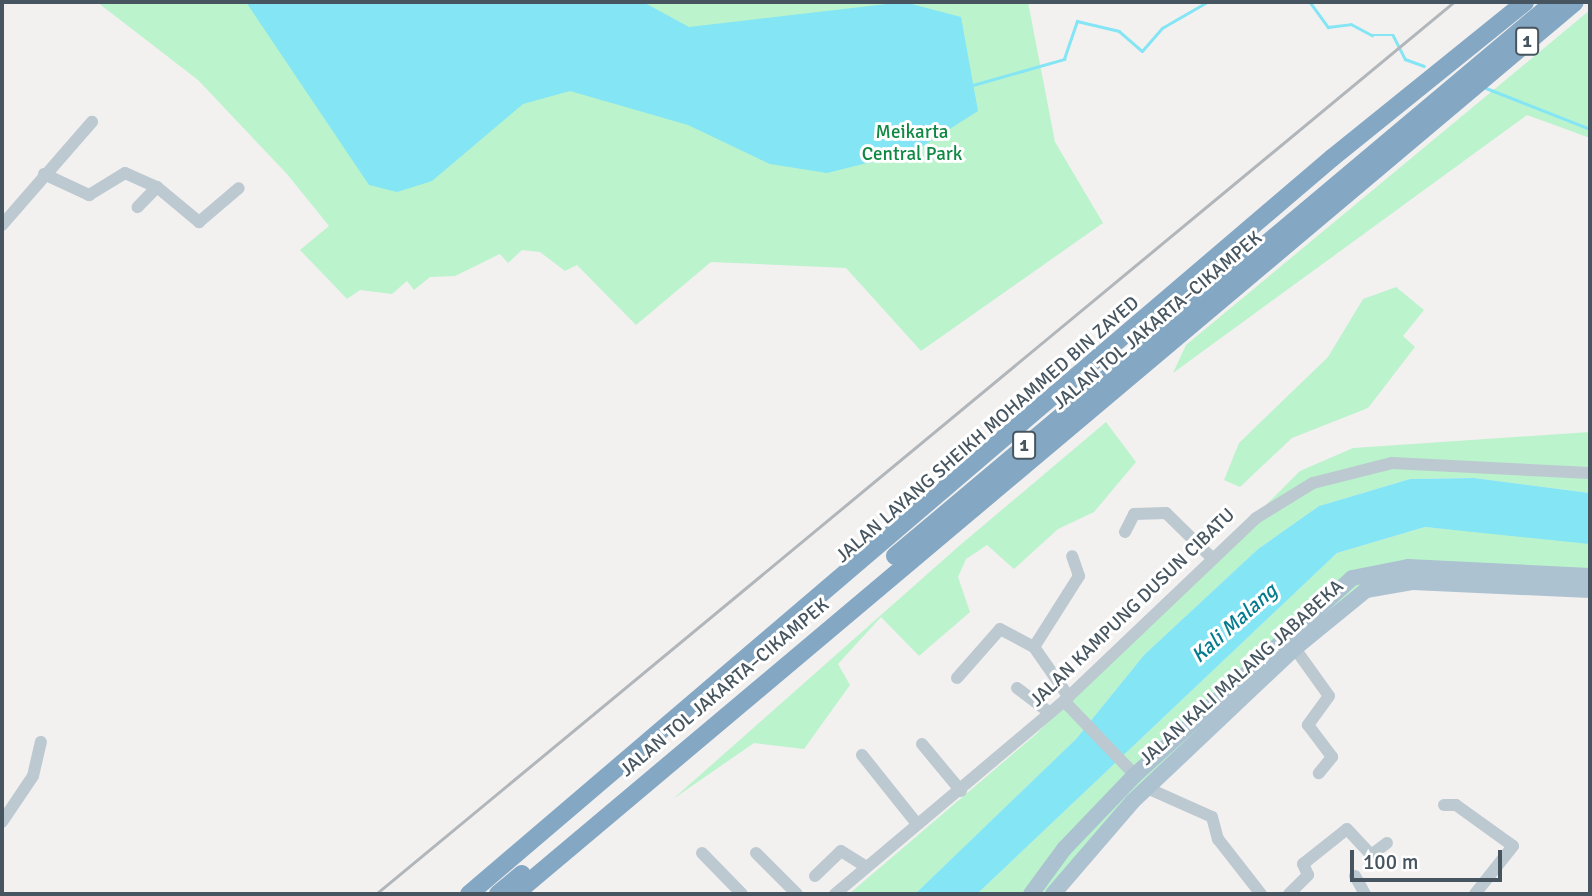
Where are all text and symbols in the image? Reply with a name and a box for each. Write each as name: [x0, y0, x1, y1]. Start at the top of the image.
road number: 1: [1515, 26, 1539, 56]
park label: Meikarta Central Park: [862, 122, 962, 166]
street label: JALAN TOL JAKARTA–CIKAMPEK: [1049, 227, 1267, 415]
street label: JALAN LAYANG SHEIKH MOHAMMED BIN ZAYED: [832, 292, 1144, 568]
road number: 1: [1012, 430, 1036, 460]
street label: JALAN KAMPUNG DUSUN CIBATU: [1026, 504, 1240, 712]
street label: JALAN KALI MALANG JABABEKA: [1135, 575, 1349, 771]
water label: Kali Malang: [1186, 578, 1282, 668]
street label: JALAN TOL JAKARTA–CIKAMPEK: [616, 594, 834, 782]
scale bar: [1354, 836, 1506, 880]
text: 100 m: [1363, 849, 1418, 875]

